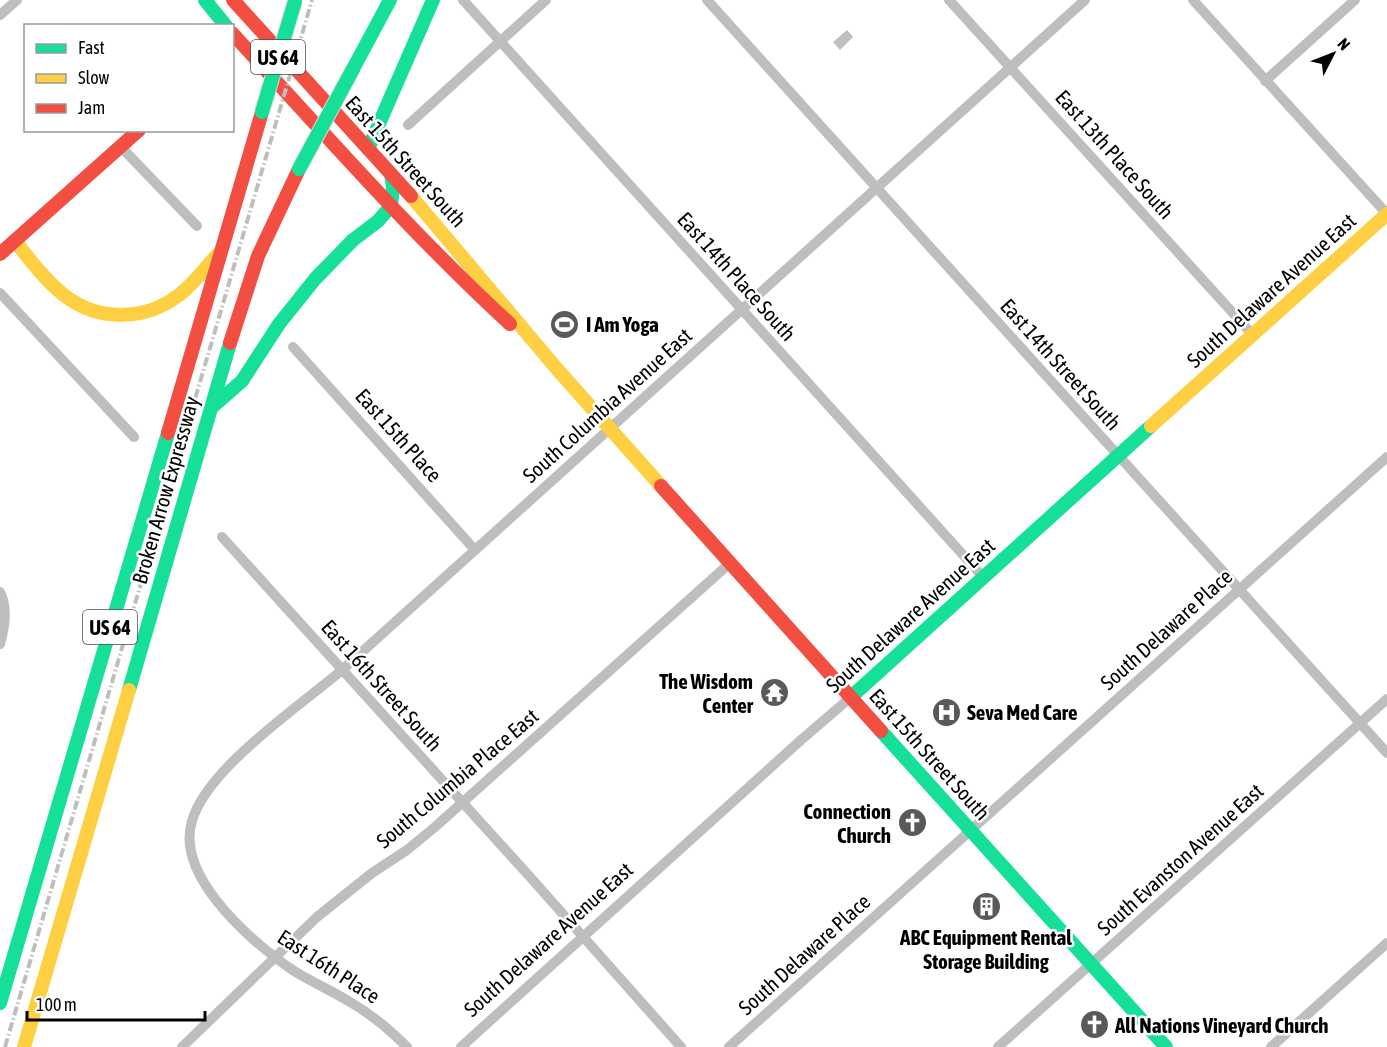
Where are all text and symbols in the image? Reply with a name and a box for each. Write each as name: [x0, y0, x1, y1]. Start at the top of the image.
legend: [24, 24, 234, 132]
north arrow: [1303, 24, 1363, 84]
text: N: [1334, 34, 1354, 53]
text: Fast: [78, 37, 105, 58]
road number: US 64: [251, 40, 305, 74]
text: Slow: [78, 67, 109, 88]
street label: East 13th Place South: [1051, 85, 1179, 223]
street label: East 15th Street South: [341, 91, 471, 231]
text: Jam: [78, 97, 105, 118]
street label: East 14th Place South: [673, 207, 801, 345]
street label: South Delaware Avenue East: [1182, 208, 1360, 372]
street label: East 14th Street South: [996, 294, 1126, 434]
sports icon: I Am Yoga: [549, 308, 581, 340]
place label: I Am Yoga: [586, 312, 659, 336]
street label: South Columbia Avenue East: [518, 323, 696, 487]
street label: East 15th Place: [351, 384, 447, 486]
street label: Broken Arrow Expressway: [127, 393, 203, 586]
street label: South Delaware Avenue East: [821, 533, 999, 697]
street label: South Delaware Place: [1095, 564, 1237, 694]
road number: US 64: [83, 610, 137, 644]
street label: East 16th Street South: [317, 615, 447, 755]
place label: The Wisdom Center: [659, 669, 754, 717]
temple icon: The Wisdom Center: [758, 677, 790, 709]
street label: East 15th Street South: [865, 684, 995, 824]
hospital icon: Seva Med Care: [930, 696, 962, 728]
place label: Seva Med Care: [967, 700, 1078, 724]
street label: South Columbia Place East: [371, 703, 543, 853]
street label: South Evanston Avenue East: [1092, 778, 1268, 940]
place label: Connection Church: [803, 799, 891, 847]
church icon: Connection Church: [896, 807, 928, 839]
street label: South Delaware Avenue East: [459, 857, 637, 1021]
street label: South Delaware Place: [733, 889, 875, 1019]
building icon: ABC Equipment Rental Storage Building: [970, 890, 1002, 922]
street label: East 16th Place: [273, 924, 385, 1008]
place label: ABC Equipment Rental Storage Building: [899, 925, 1072, 973]
scale bar: [27, 984, 206, 1022]
text: 100 m: [36, 994, 77, 1015]
church icon: All Nations Vineyard Church: [1078, 1009, 1110, 1041]
place label: All Nations Vineyard Church: [1114, 1013, 1328, 1037]

